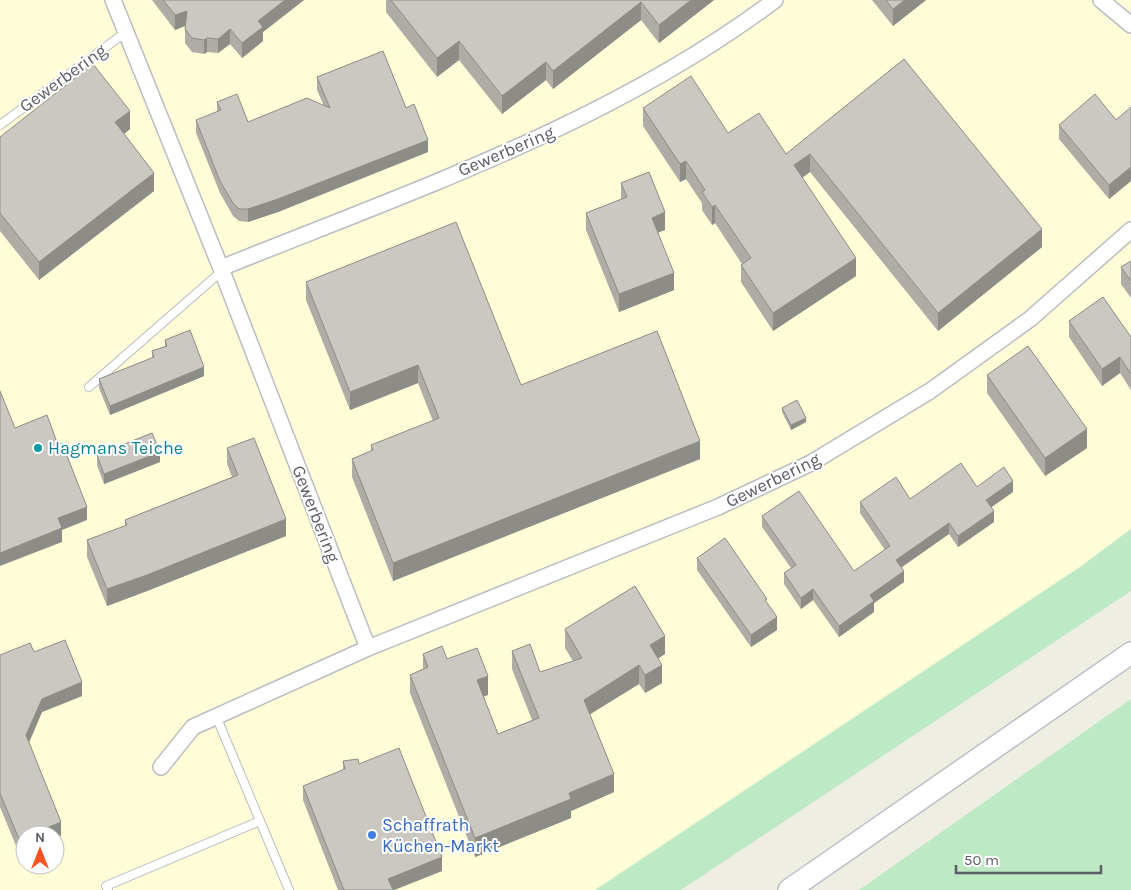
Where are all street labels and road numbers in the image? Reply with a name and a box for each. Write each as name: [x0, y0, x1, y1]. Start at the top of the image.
street label: Gewerbering: [15, 39, 111, 117]
street label: Gewerbering: [455, 121, 557, 181]
street label: Gewerbering: [722, 448, 824, 512]
street label: Gewerbering: [287, 462, 345, 566]

